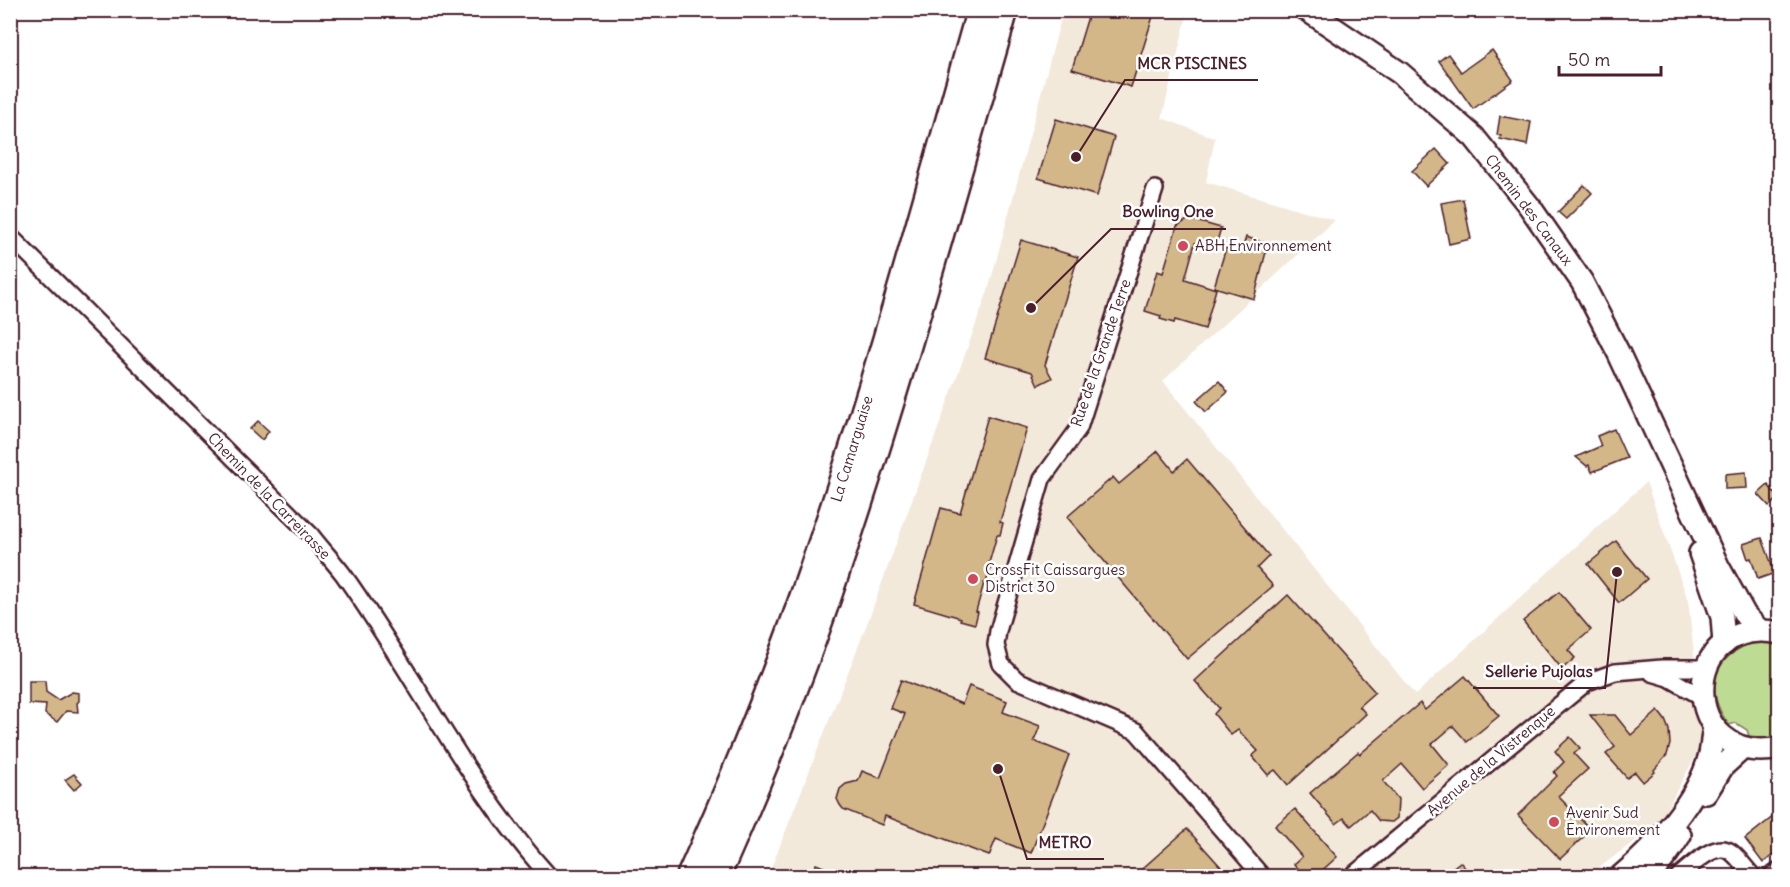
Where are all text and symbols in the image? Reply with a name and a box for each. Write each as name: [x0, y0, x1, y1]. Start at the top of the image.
scale bar: [1559, 39, 1661, 77]
callout: MCR PISCINES: [1125, 46, 1258, 80]
text: 50 m: [1568, 48, 1610, 71]
text: MCR PISCINES: [1137, 53, 1247, 73]
street label: Chemin des Canaux: [1481, 150, 1578, 270]
callout: Bowling One: [1111, 195, 1226, 229]
text: Bowling One: [1122, 201, 1214, 222]
place label: ABH Environnement: [1195, 236, 1331, 255]
marker: ABH Environnement: [1176, 239, 1190, 253]
street label: Rue de la Grande Terre: [1066, 277, 1135, 429]
street label: La Camarguaise: [826, 393, 877, 504]
street label: Chemin de la Carreirasse: [204, 428, 335, 563]
place label: CrossFit Caissargues District 30: [985, 560, 1125, 596]
marker: CrossFit Caissargues District 30: [966, 572, 980, 586]
callout: Sellerie Pujolas: [1473, 654, 1605, 688]
text: Sellerie Pujolas: [1485, 661, 1593, 681]
street label: Avenue de la Vistrenque: [1423, 701, 1559, 820]
place label: Avenir Sud Environement: [1566, 803, 1660, 839]
marker: Avenir Sud Environement: [1547, 815, 1561, 829]
callout: METRO: [1027, 825, 1104, 859]
text: METRO: [1038, 832, 1092, 852]

